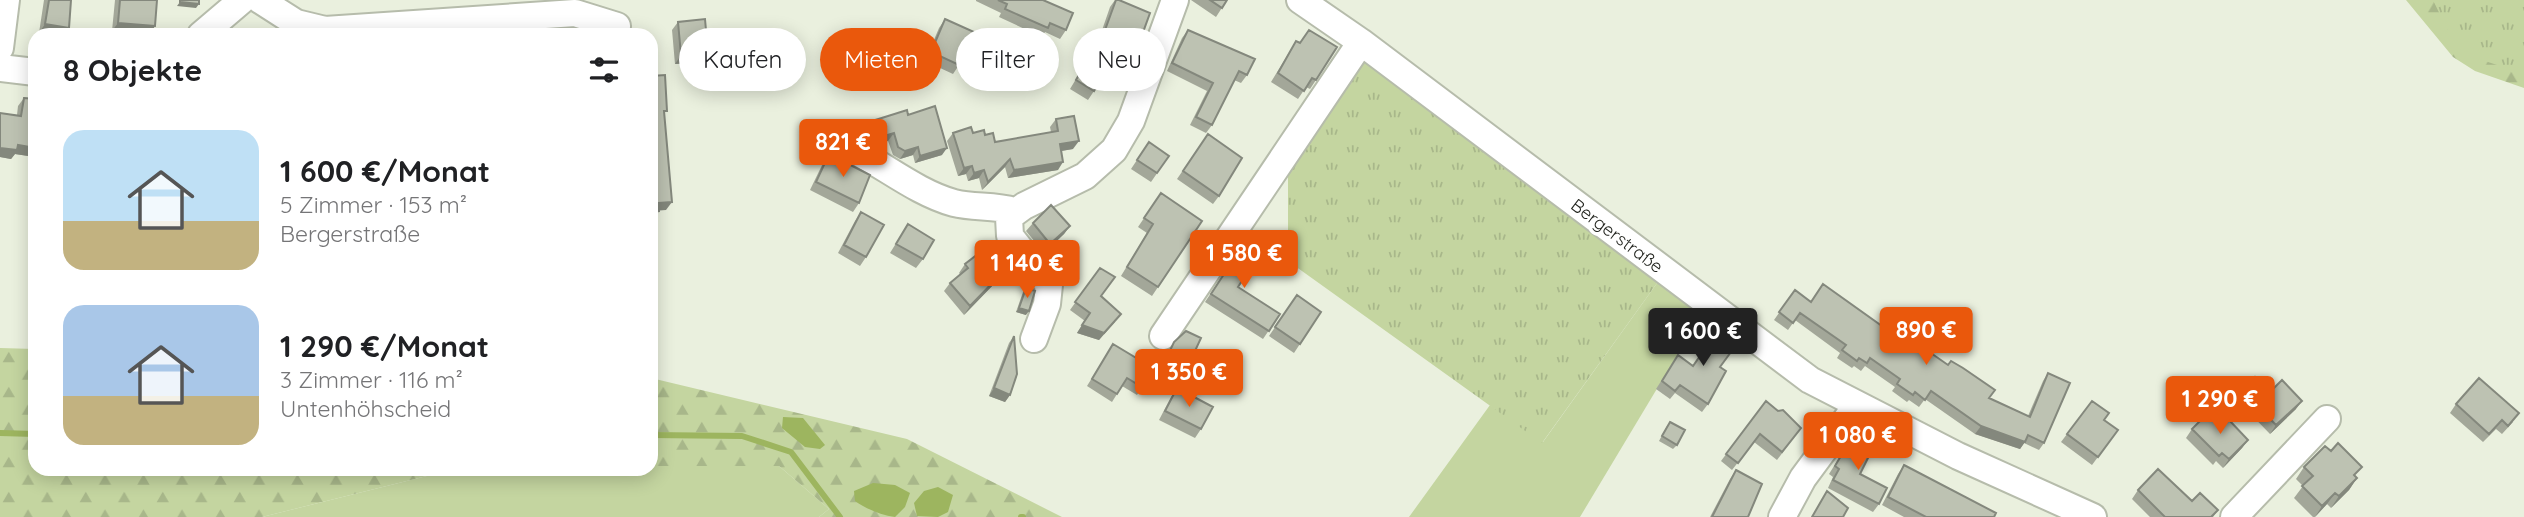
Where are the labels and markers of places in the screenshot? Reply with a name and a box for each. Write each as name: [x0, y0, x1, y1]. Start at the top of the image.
pin: 821 €: [794, 120, 892, 179]
pin: 1 580 €: [1179, 230, 1309, 290]
pin: 1 140 €: [962, 240, 1092, 300]
pin: 1 600 €: [1638, 308, 1768, 368]
pin: 890 €: [1877, 308, 1975, 367]
pin: 1 350 €: [1124, 350, 1254, 409]
pin: 1 290 €: [2155, 376, 2285, 436]
pin: 1 080 €: [1793, 412, 1923, 472]

